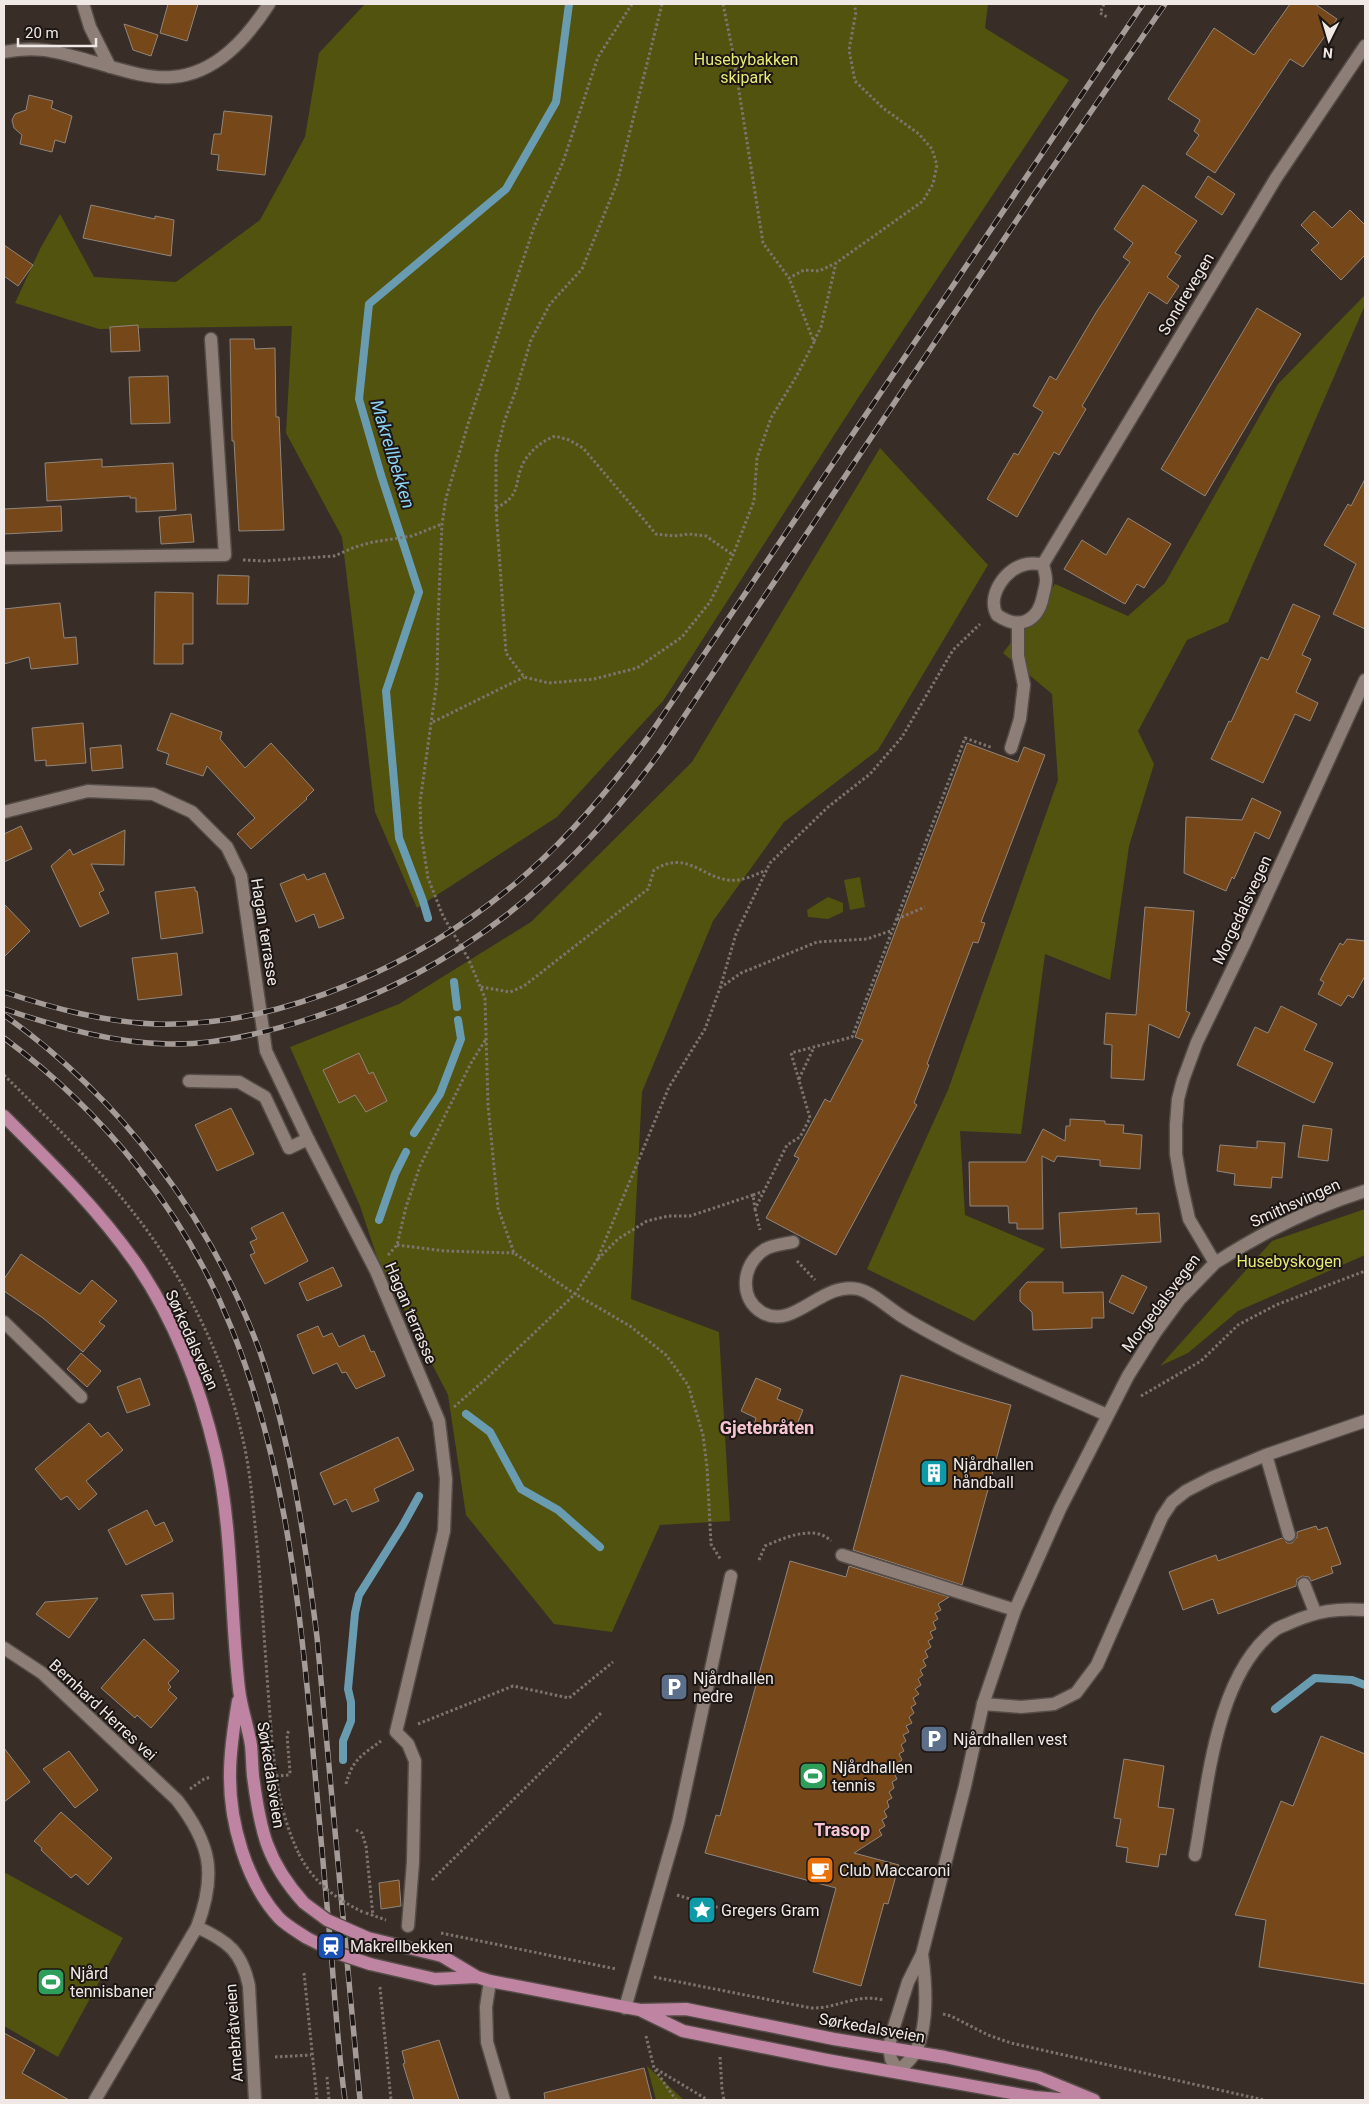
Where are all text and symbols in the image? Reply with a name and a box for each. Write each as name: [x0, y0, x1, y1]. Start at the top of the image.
scale bar: [18, 15, 95, 47]
north arrow: [1304, 15, 1354, 65]
text: 20 m: [25, 24, 59, 42]
text: N: [1322, 45, 1333, 61]
park label: Husebybakken skipark: [694, 50, 798, 87]
street label: Sondrevegen: [1154, 249, 1218, 339]
water label: Makrellbekken: [367, 397, 419, 511]
street label: Morgedalsvegen: [1208, 852, 1276, 968]
street label: Hagan terrasse: [247, 877, 283, 987]
street label: Smithsvingen: [1247, 1175, 1343, 1231]
street label: Morgedalsvegen: [1118, 1250, 1204, 1356]
park label: Husebyskogen: [1236, 1252, 1342, 1271]
street label: Hagan terrasse: [381, 1259, 441, 1367]
street label: Sørkedalsveien: [161, 1287, 223, 1393]
district label: Gjetebråten: [720, 1417, 814, 1438]
place label: Njårdhallen håndball: [953, 1455, 1034, 1492]
building icon: Njårdhallen håndball: [919, 1458, 949, 1488]
street label: Bernhard Herres vei: [45, 1655, 161, 1765]
place label: Njårdhallen nedre: [693, 1669, 774, 1706]
parking icon: Njårdhallen nedre: [659, 1672, 689, 1702]
street label: Sørkedalsveien: [253, 1720, 289, 1830]
parking icon: Njårdhallen vest: [919, 1724, 949, 1754]
place label: Njårdhallen vest: [953, 1730, 1067, 1749]
place label: Njårdhallen tennis: [832, 1758, 913, 1795]
sports icon: Njårdhallen tennis: [798, 1761, 828, 1791]
district label: Trasop: [814, 1819, 870, 1840]
cafe icon: Club Maccaroni: [805, 1855, 835, 1885]
place label: Club Maccaroni: [839, 1861, 950, 1880]
place icon: Gregers Gram: [687, 1895, 717, 1925]
place label: Gregers Gram: [721, 1901, 820, 1920]
station icon: Makrellbekken: [316, 1931, 346, 1961]
place label: Makrellbekken: [350, 1937, 453, 1956]
place label: Njård tennisbaner: [70, 1964, 155, 2001]
sports icon: Njård tennisbaner: [36, 1967, 66, 1997]
street label: Arnebråtveien: [221, 1983, 247, 2083]
street label: Sørkedalsveien: [817, 2009, 927, 2047]

